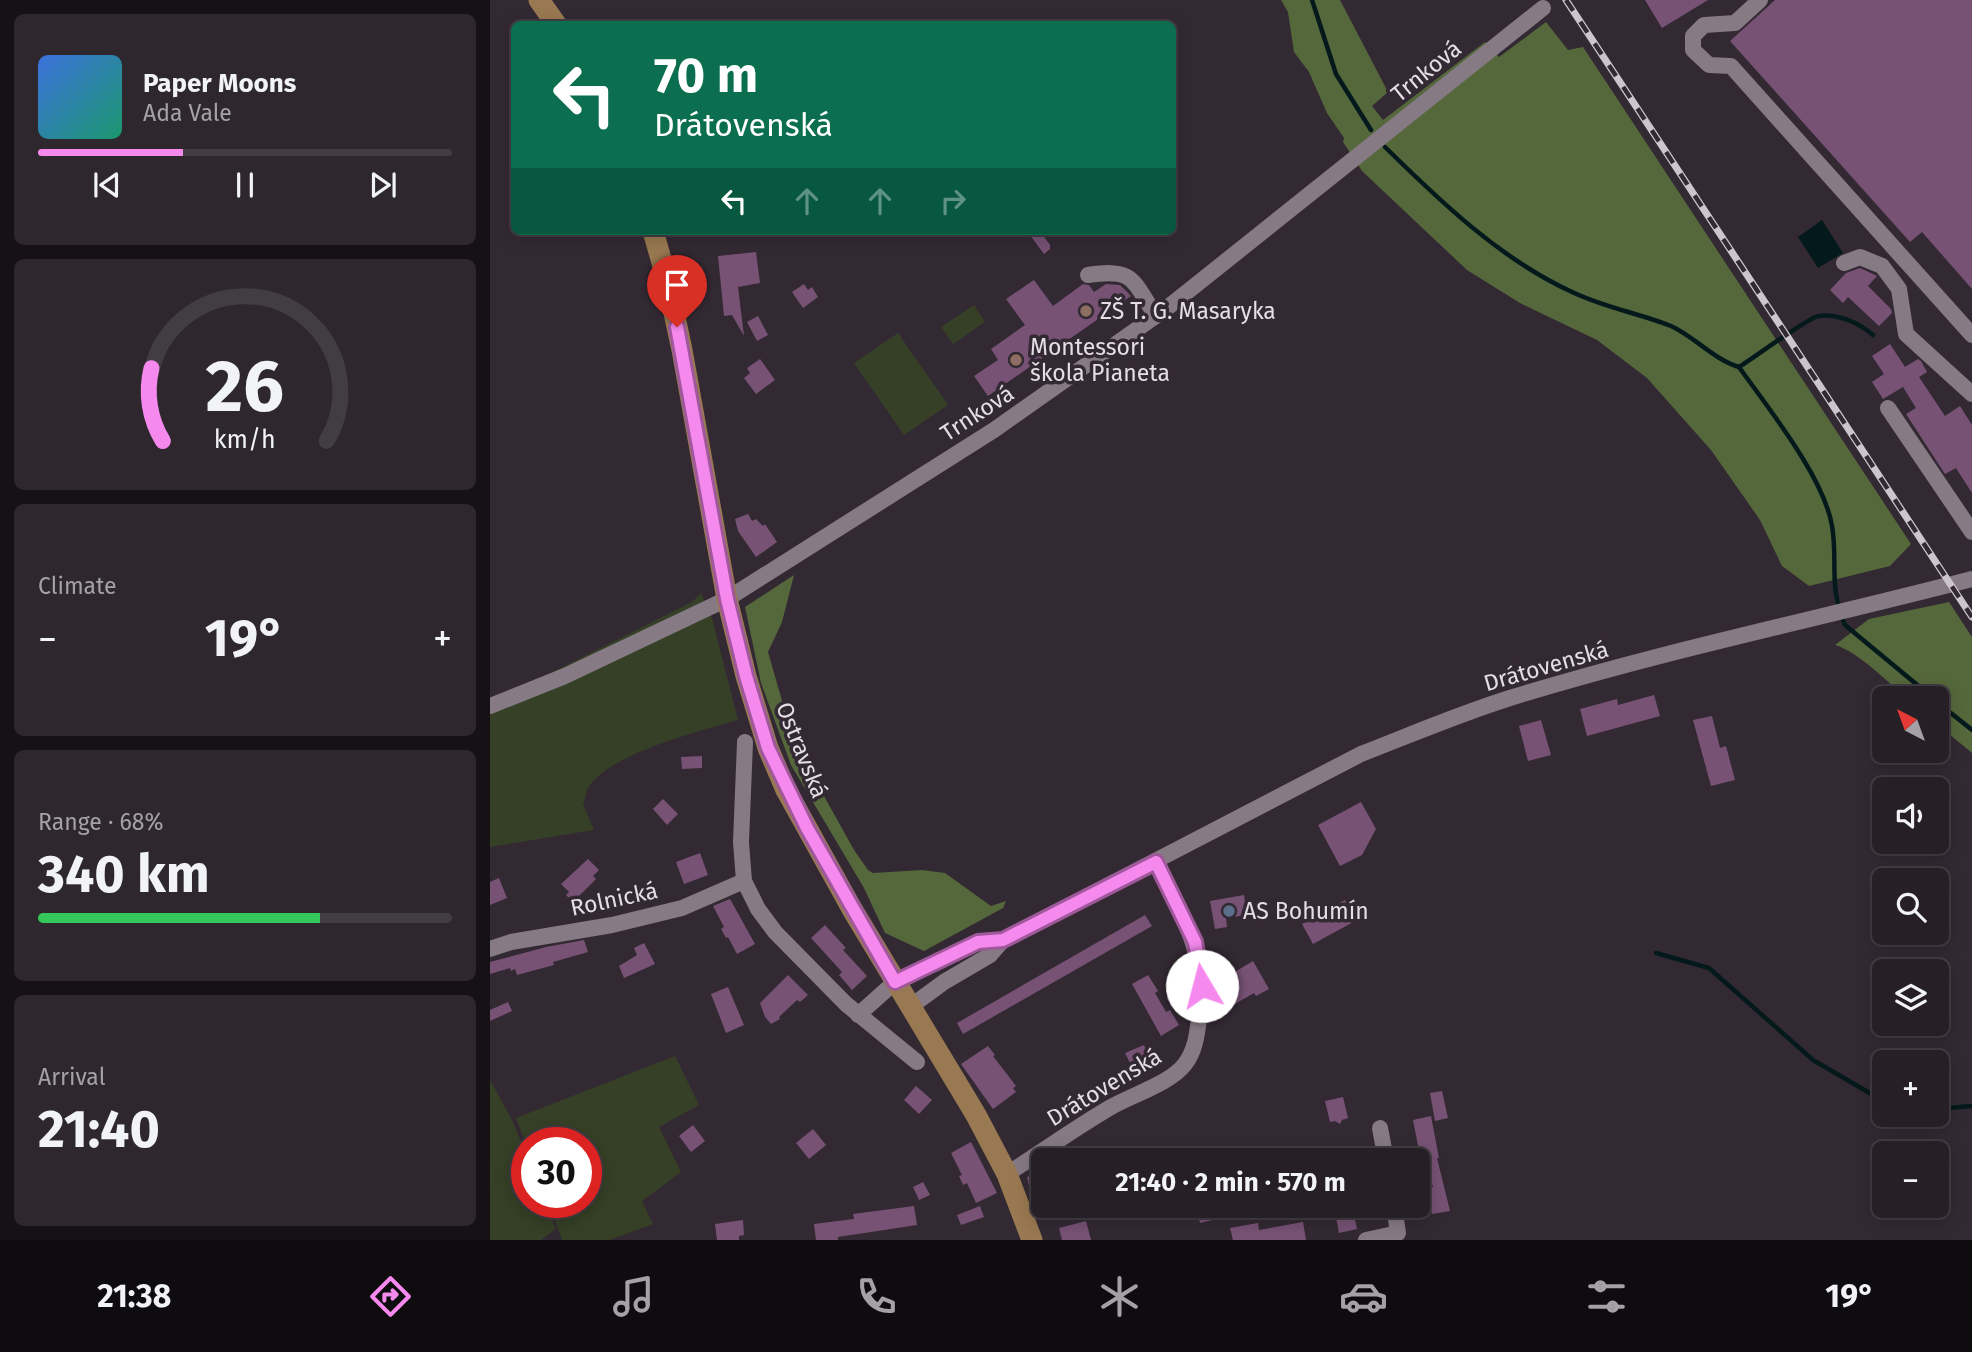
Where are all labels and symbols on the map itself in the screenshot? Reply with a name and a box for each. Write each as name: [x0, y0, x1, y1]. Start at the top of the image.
street label: Trnková: [1385, 34, 1467, 108]
pin: [647, 255, 707, 327]
place label: ZŠ T. G. Masaryka: [1100, 296, 1276, 325]
marker: ZŠ T. G. Masaryka: [1078, 303, 1094, 319]
place label: Montessori škola Pianeta: [1030, 333, 1170, 387]
marker: Montessori škola Pianeta: [1008, 352, 1024, 368]
street label: Trnková: [935, 379, 1019, 447]
street label: Drátovenská: [1480, 635, 1612, 697]
north arrow: [1872, 686, 1950, 763]
street label: Ostravská: [770, 698, 834, 802]
street label: Rolnická: [568, 876, 660, 922]
place label: AS Bohumín: [1243, 897, 1369, 925]
marker: AS Bohumín: [1221, 903, 1237, 919]
position arrow: [1165, 949, 1239, 1023]
street label: Drátovenská: [1042, 1042, 1166, 1132]
speed limit sign: 30: [511, 1127, 602, 1218]

